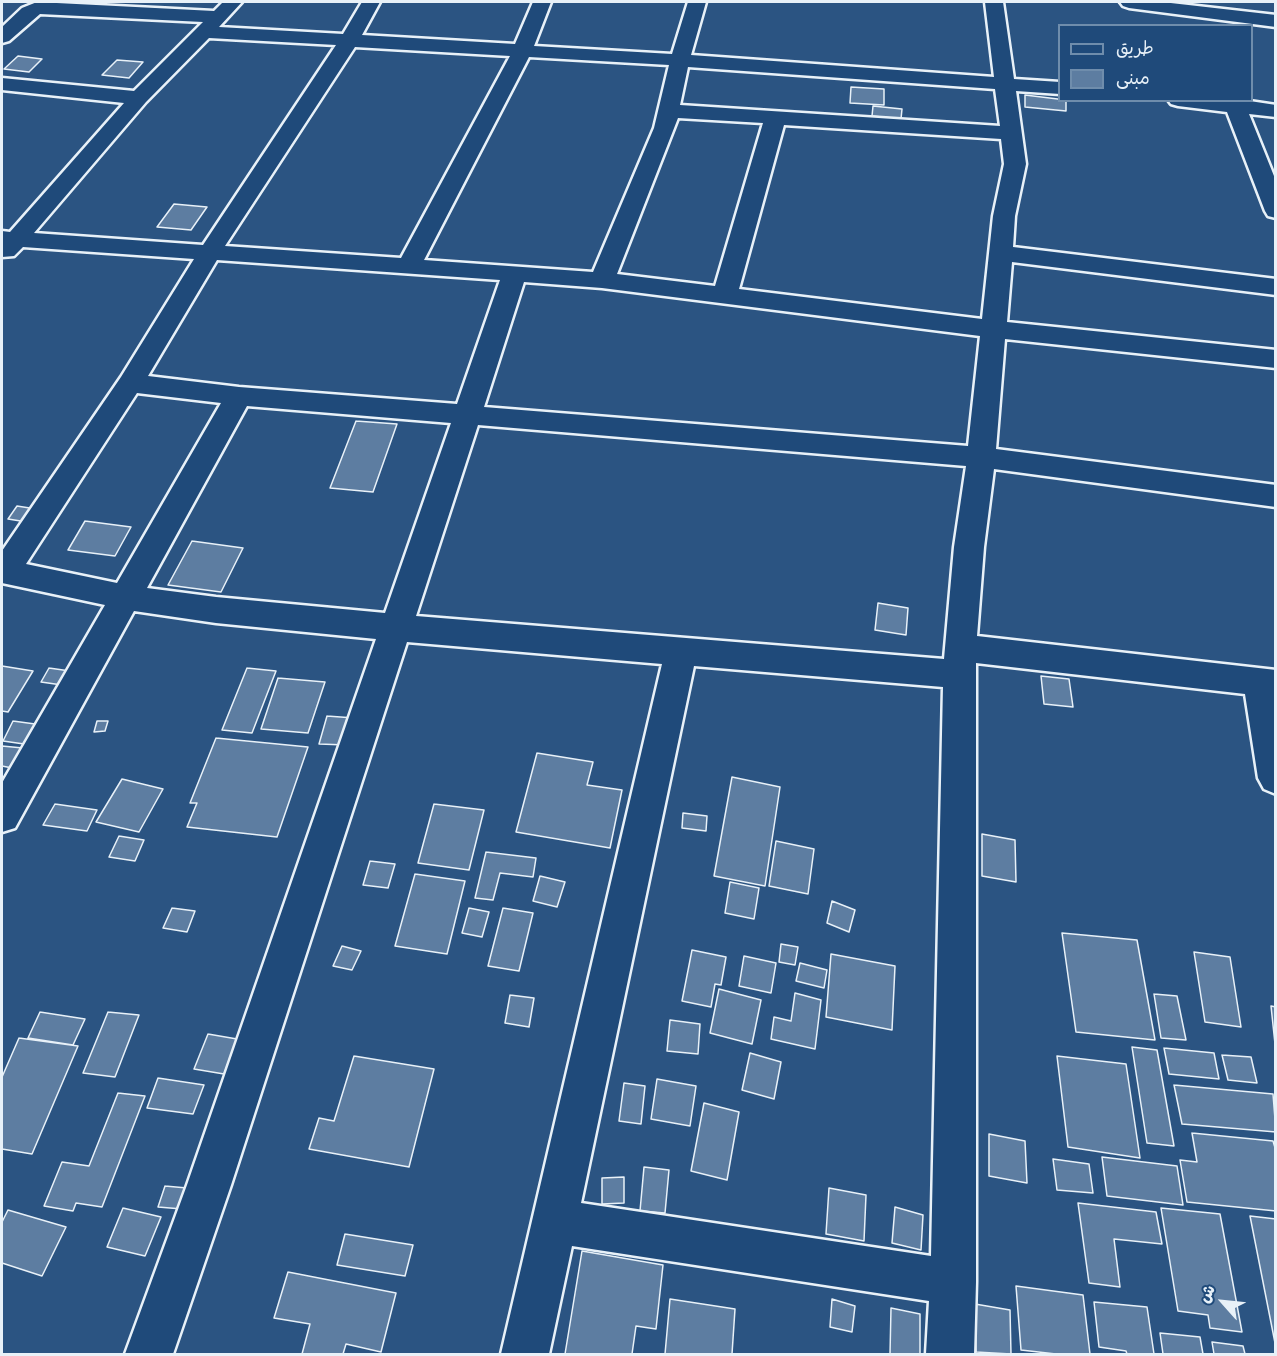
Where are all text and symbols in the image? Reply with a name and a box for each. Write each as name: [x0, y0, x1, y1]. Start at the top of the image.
legend: [1058, 24, 1253, 102]
text: طريق: [1116, 36, 1154, 60]
text: مبنى: [1116, 66, 1150, 90]
north arrow: [1193, 1272, 1253, 1332]
text: ش: [1193, 1281, 1220, 1306]

